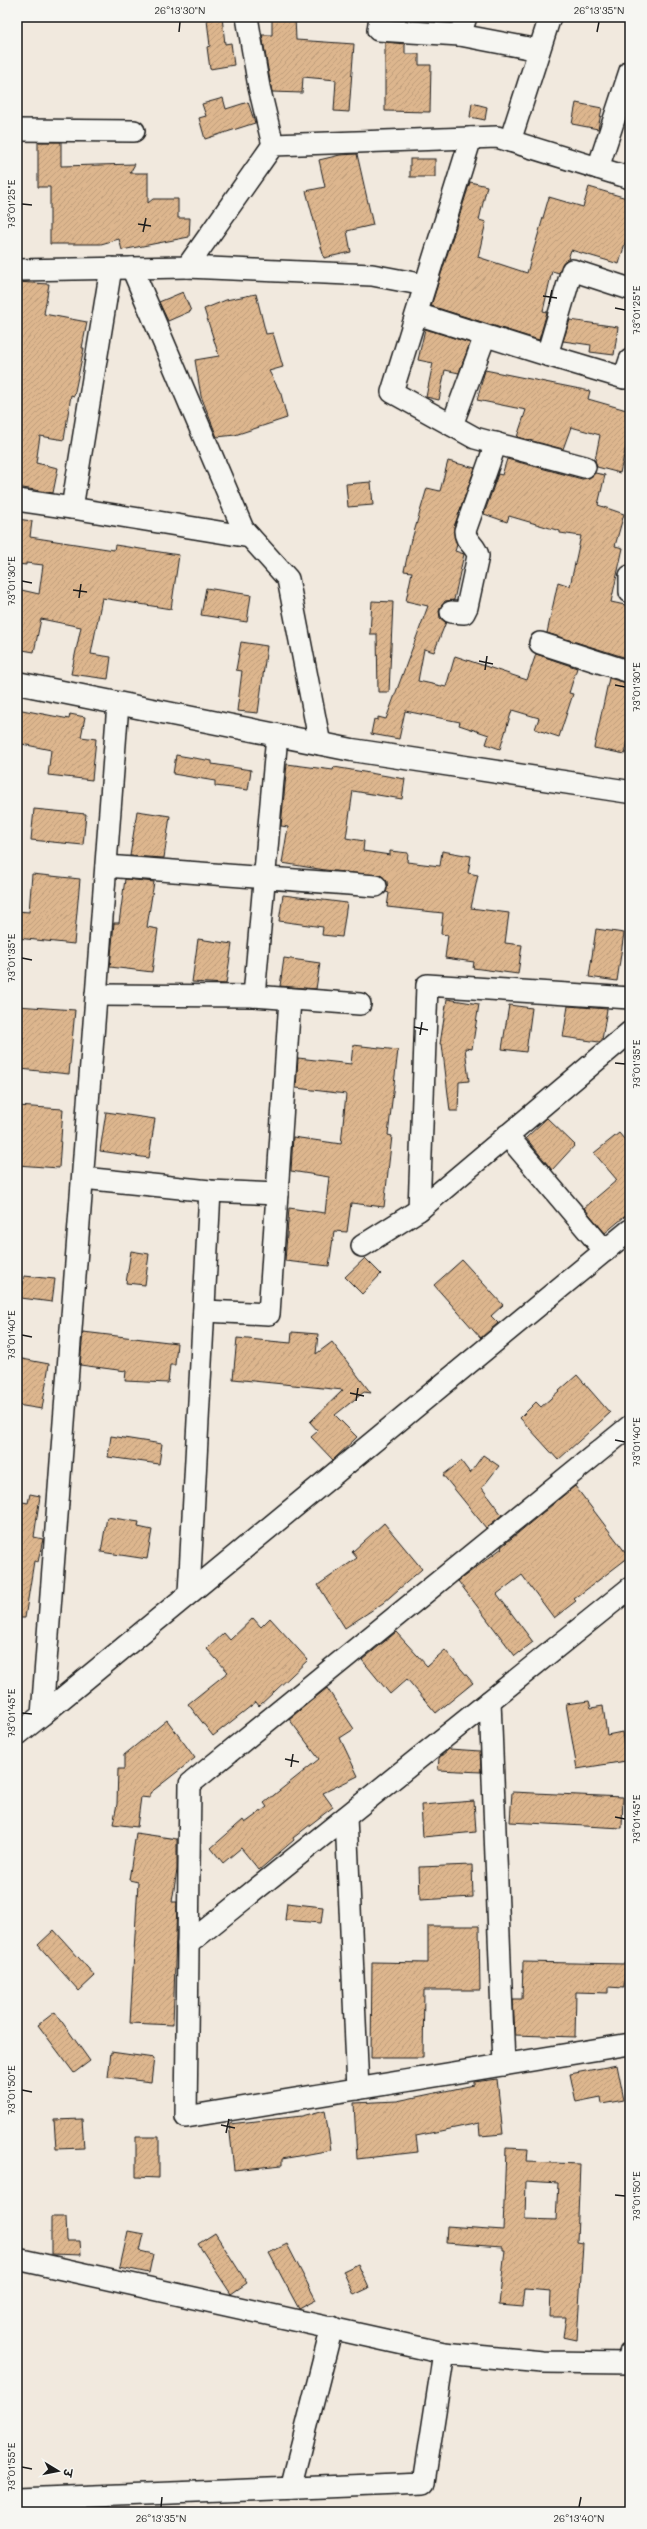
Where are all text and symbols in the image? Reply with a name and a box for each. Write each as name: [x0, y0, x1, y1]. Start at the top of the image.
text: 26°13'30"N: [155, 3, 205, 17]
text: 26°13'35"N: [574, 3, 624, 17]
text: 73°01'25"E: [4, 179, 18, 228]
text: 73°01'25"E: [629, 285, 643, 334]
text: 73°01'30"E: [4, 556, 18, 606]
text: 73°01'30"E: [629, 662, 643, 712]
text: 73°01'35"E: [4, 933, 18, 983]
text: 73°01'35"E: [629, 1039, 643, 1089]
text: 73°01'40"E: [4, 1310, 18, 1360]
text: 73°01'40"E: [629, 1417, 643, 1467]
text: 73°01'45"E: [4, 1688, 18, 1738]
text: 73°01'45"E: [629, 1794, 643, 1844]
text: 73°01'50"E: [4, 2065, 18, 2115]
text: 73°01'50"E: [629, 2171, 643, 2221]
text: 73°01'55"E: [4, 2442, 18, 2492]
north arrow: [38, 2451, 78, 2491]
text: उ: [60, 2467, 77, 2479]
text: 26°13'35"N: [136, 2511, 186, 2525]
text: 26°13'40"N: [554, 2511, 604, 2525]

